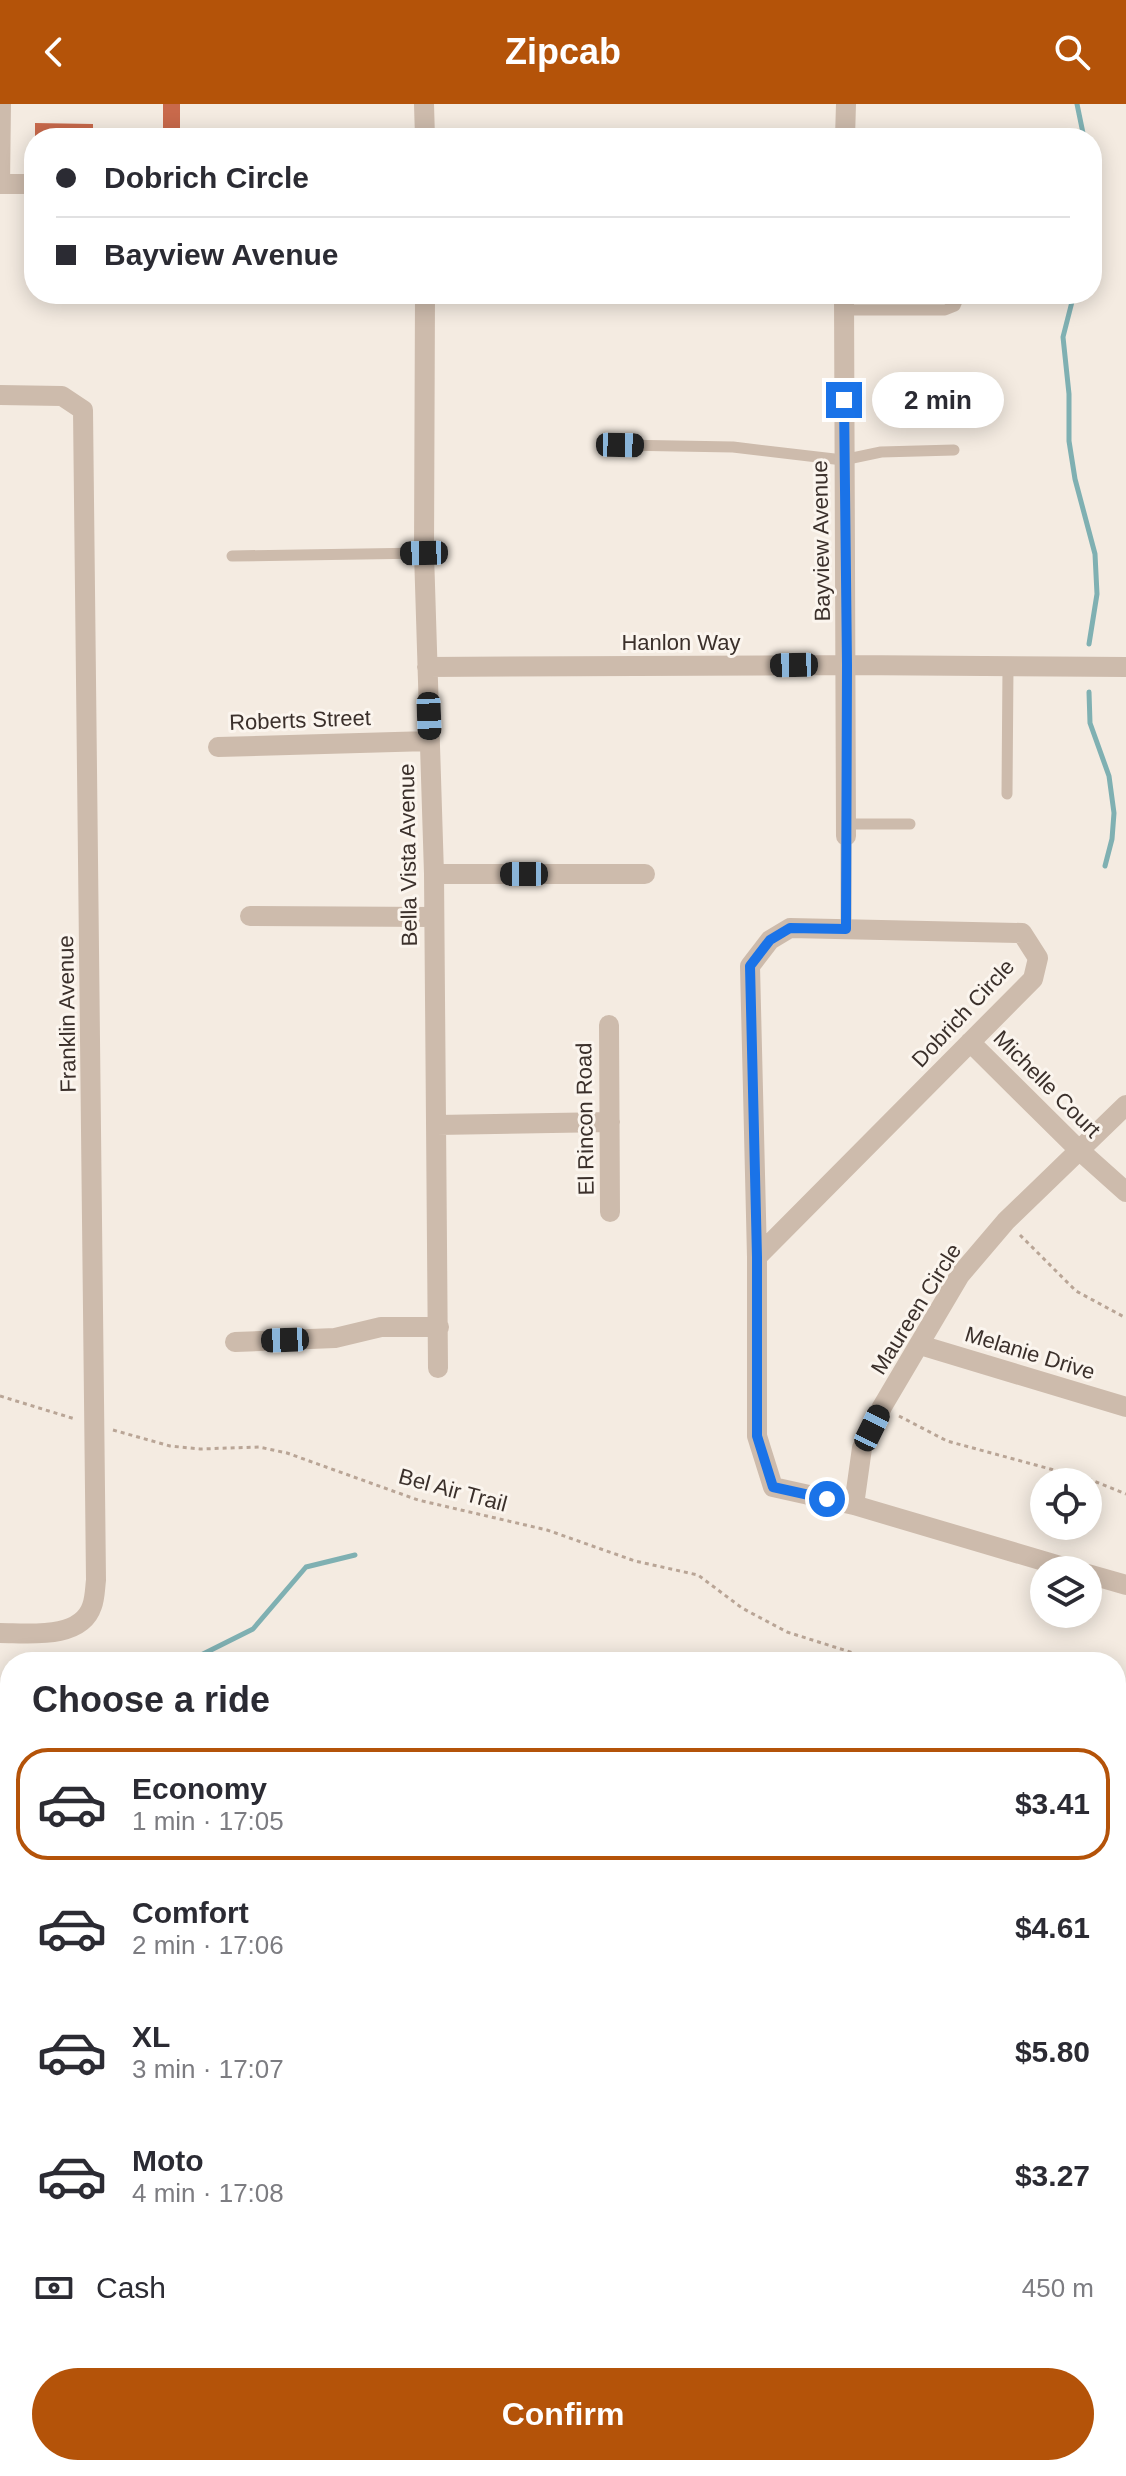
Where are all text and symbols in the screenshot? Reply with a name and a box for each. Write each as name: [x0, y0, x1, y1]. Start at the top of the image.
icon: back: [32, 30, 76, 74]
icon: search: [1050, 30, 1094, 74]
text: Zipcab: [505, 31, 621, 72]
text: Dobrich Circle: [104, 161, 309, 194]
text: Bayview Avenue: [104, 238, 339, 271]
callout: 2 min: [872, 372, 1004, 428]
route end: [826, 382, 862, 418]
text: 2 min: [904, 385, 972, 415]
car: [596, 433, 644, 457]
street label: Bayview Avenue: [807, 460, 835, 622]
car: [400, 541, 448, 565]
street label: Hanlon Way: [621, 630, 741, 655]
car: [770, 653, 818, 677]
car: [416, 692, 442, 740]
street label: Roberts Street: [229, 705, 371, 735]
street label: Bella Vista Avenue: [394, 763, 422, 947]
car: [500, 862, 548, 886]
street label: Franklin Avenue: [53, 935, 81, 1093]
street label: Dobrich Circle: [907, 954, 1019, 1072]
street label: Michelle Court: [988, 1025, 1106, 1143]
street label: El Rincon Road: [571, 1042, 599, 1196]
street label: Maureen Circle: [866, 1239, 966, 1379]
street label: Melanie Drive: [962, 1321, 1098, 1385]
car: [261, 1327, 309, 1353]
car: [851, 1401, 893, 1455]
street label: Bel Air Trail: [396, 1464, 510, 1516]
map controls: [1030, 1468, 1102, 1628]
button: locate: [1030, 1468, 1102, 1540]
route start: [809, 1481, 845, 1517]
button: layers: [1030, 1556, 1102, 1628]
text: Choose a ride: [32, 1679, 270, 1720]
icon: car: [36, 1768, 108, 1840]
text: Economy: [132, 1772, 267, 1805]
text: $3.41: [1015, 1787, 1090, 1820]
text: 1 min · 17:05: [132, 1806, 284, 1836]
icon: car: [36, 1892, 108, 1964]
text: Comfort: [132, 1896, 249, 1929]
text: $4.61: [1015, 1911, 1090, 1944]
text: 2 min · 17:06: [132, 1930, 284, 1960]
icon: car: [36, 2016, 108, 2088]
text: XL: [132, 2020, 170, 2053]
text: $5.80: [1015, 2035, 1090, 2068]
text: 3 min · 17:07: [132, 2054, 284, 2084]
icon: car: [36, 2140, 108, 2212]
text: Moto: [132, 2144, 204, 2177]
text: $3.27: [1015, 2159, 1090, 2192]
text: 4 min · 17:08: [132, 2178, 284, 2208]
icon: cash: [32, 2266, 76, 2310]
text: Cash: [96, 2271, 166, 2304]
text: 450 m: [1022, 2273, 1094, 2303]
button: Confirm: [32, 2368, 1094, 2460]

